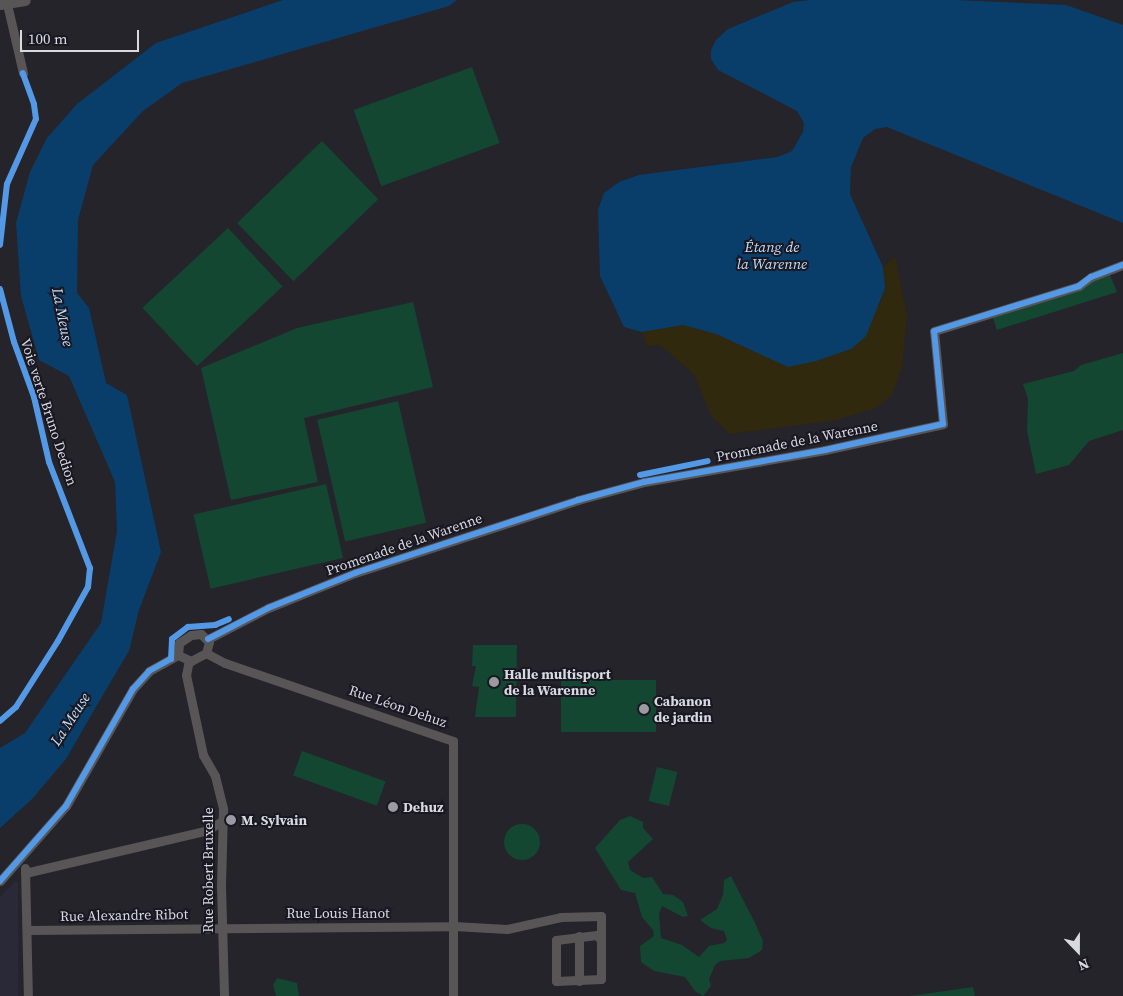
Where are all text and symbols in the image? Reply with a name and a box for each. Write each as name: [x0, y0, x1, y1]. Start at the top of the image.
scale bar: [22, 20, 141, 52]
text: 100 m: [28, 28, 68, 49]
water label: Étang de la Warenne: [737, 237, 807, 272]
water label: La Meuse: [49, 286, 77, 348]
street label: Voie verte Bruno Dedion: [17, 336, 81, 488]
street label: Promenade de la Warenne: [715, 417, 879, 465]
street label: Promenade de la Warenne: [323, 509, 485, 579]
place label: Halle multisport de la Warenne: [504, 666, 611, 699]
marker: Halle multisport de la Warenne: [488, 676, 500, 688]
street label: Rue Léon Dehuz: [347, 681, 449, 731]
water label: La Meuse: [46, 689, 94, 749]
place label: Cabanon de jardin: [654, 693, 712, 726]
marker: Cabanon de jardin: [638, 703, 650, 715]
place label: Dehuz: [403, 799, 443, 815]
marker: Dehuz: [387, 801, 399, 813]
street label: Rue Robert Bruxelle: [200, 807, 216, 933]
place label: M. Sylvain: [241, 812, 307, 828]
marker: M. Sylvain: [225, 814, 237, 826]
street label: Rue Alexandre Ribot: [60, 905, 188, 925]
street label: Rue Louis Hanot: [286, 905, 390, 921]
north arrow: [1053, 926, 1103, 976]
text: N: [1075, 954, 1092, 976]

